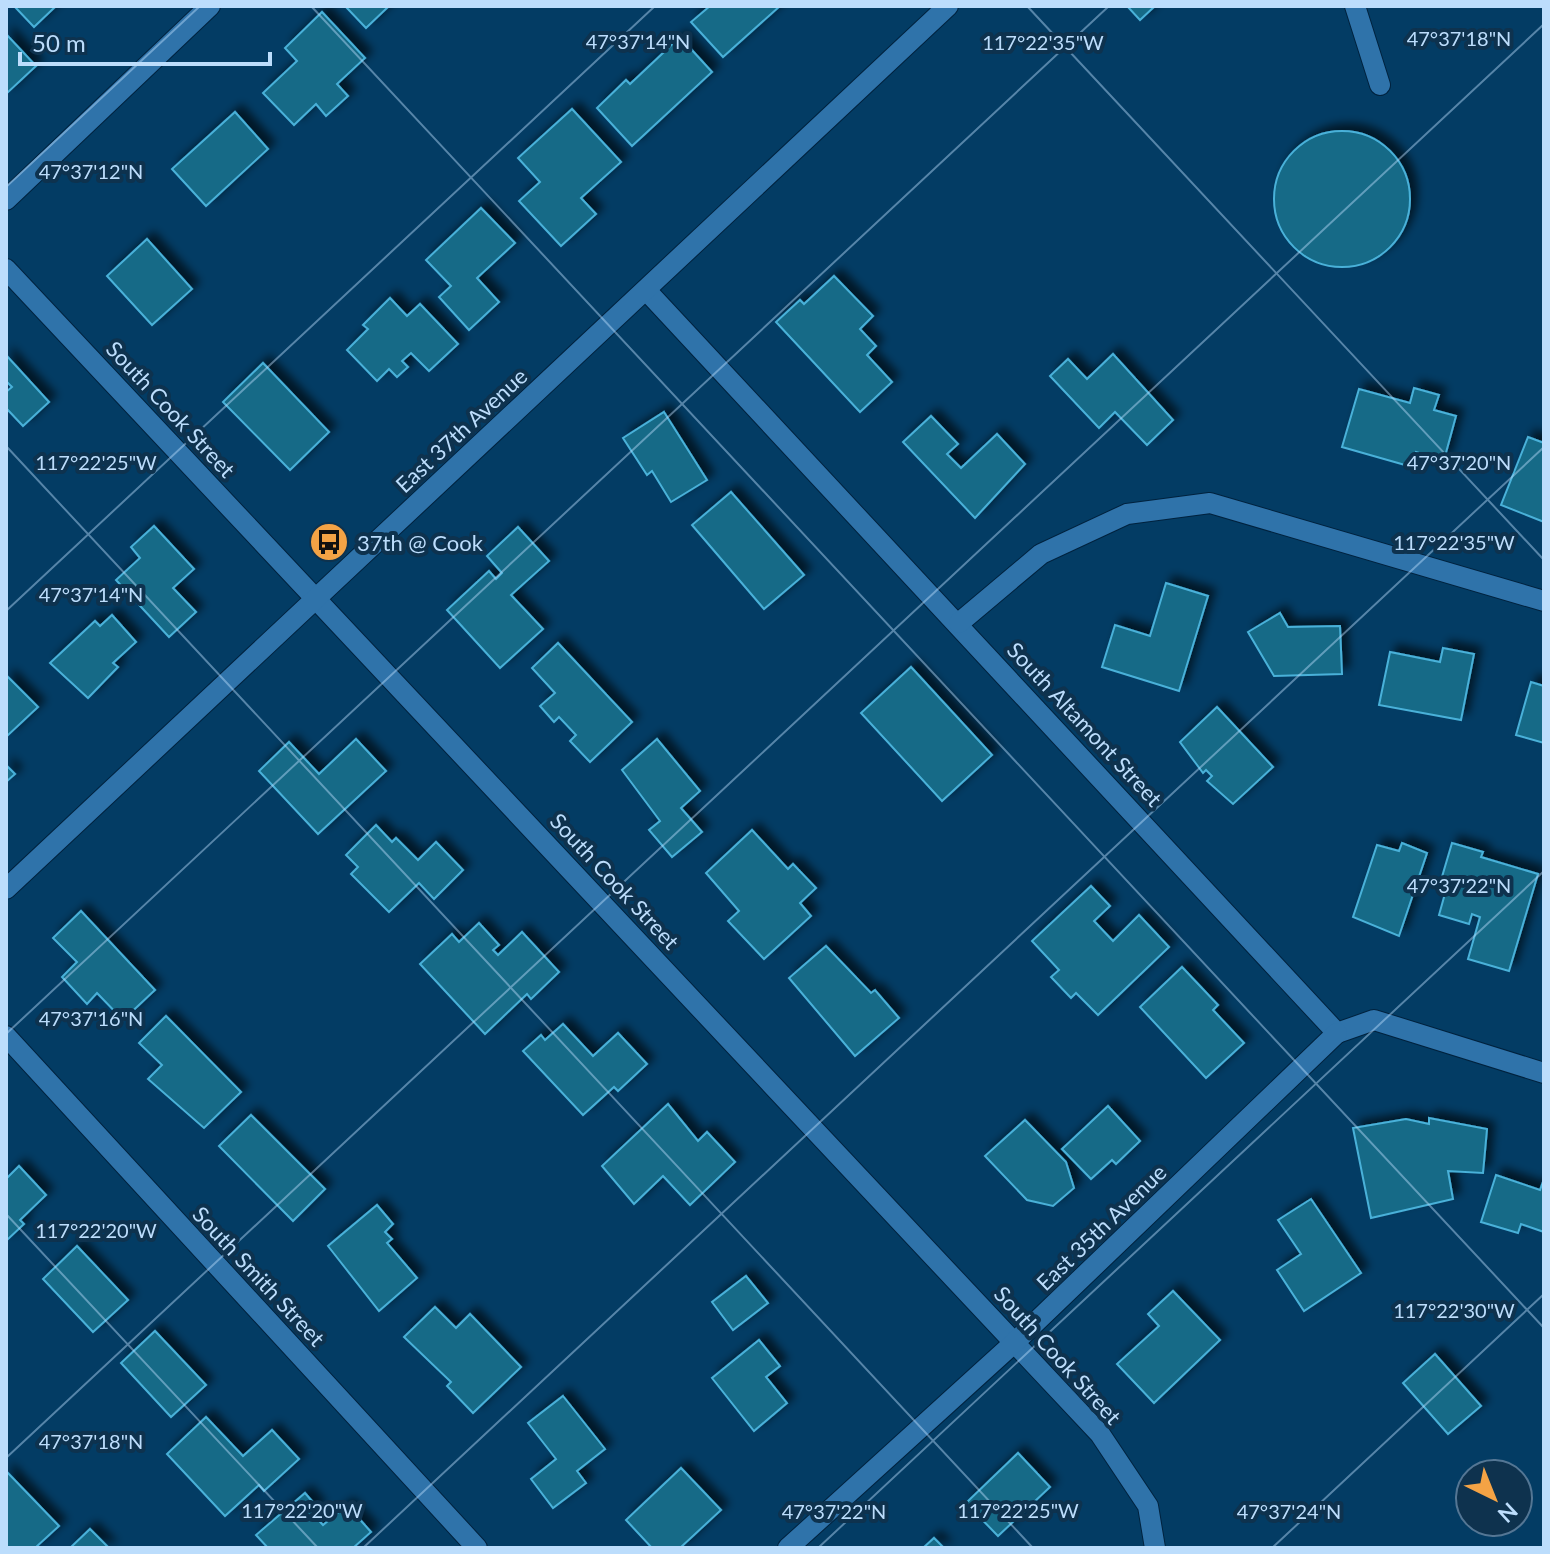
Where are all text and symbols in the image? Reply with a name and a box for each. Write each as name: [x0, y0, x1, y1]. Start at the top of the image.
scale bar: [20, 16, 270, 66]
text: 47°37'18"N: [1407, 26, 1511, 50]
text: 50 m: [32, 28, 86, 57]
text: 47°37'14"N: [586, 29, 690, 53]
text: 117°22'35"W: [982, 30, 1104, 54]
text: 47°37'12"N: [39, 159, 143, 183]
street label: South Cook Street: [101, 335, 241, 483]
street label: East 37th Avenue: [390, 362, 532, 498]
text: 117°22'25"W: [35, 450, 157, 474]
text: 47°37'20"N: [1407, 450, 1511, 474]
bus stop icon: 37th @ Cook: [308, 521, 350, 563]
place label: 37th @ Cook: [357, 529, 484, 556]
text: 117°22'35"W: [1393, 530, 1515, 554]
text: 47°37'14"N: [39, 582, 143, 606]
street label: South Altamont Street: [1002, 636, 1168, 812]
street label: South Cook Street: [545, 807, 685, 955]
text: 47°37'22"N: [1407, 873, 1511, 897]
text: 47°37'16"N: [39, 1006, 143, 1030]
street label: East 35th Avenue: [1030, 1158, 1172, 1296]
street label: South Smith Street: [187, 1201, 331, 1352]
text: 117°22'20"W: [35, 1218, 157, 1242]
street label: South Cook Street: [989, 1280, 1127, 1430]
text: 117°22'30"W: [1393, 1298, 1515, 1322]
text: 47°37'18"N: [39, 1429, 143, 1453]
north arrow: [1454, 1458, 1534, 1538]
text: N: [1493, 1497, 1523, 1529]
text: 117°22'20"W: [241, 1498, 363, 1522]
text: 117°22'25"W: [957, 1498, 1079, 1522]
text: 47°37'22"N: [782, 1499, 886, 1523]
text: 47°37'24"N: [1237, 1499, 1341, 1523]

